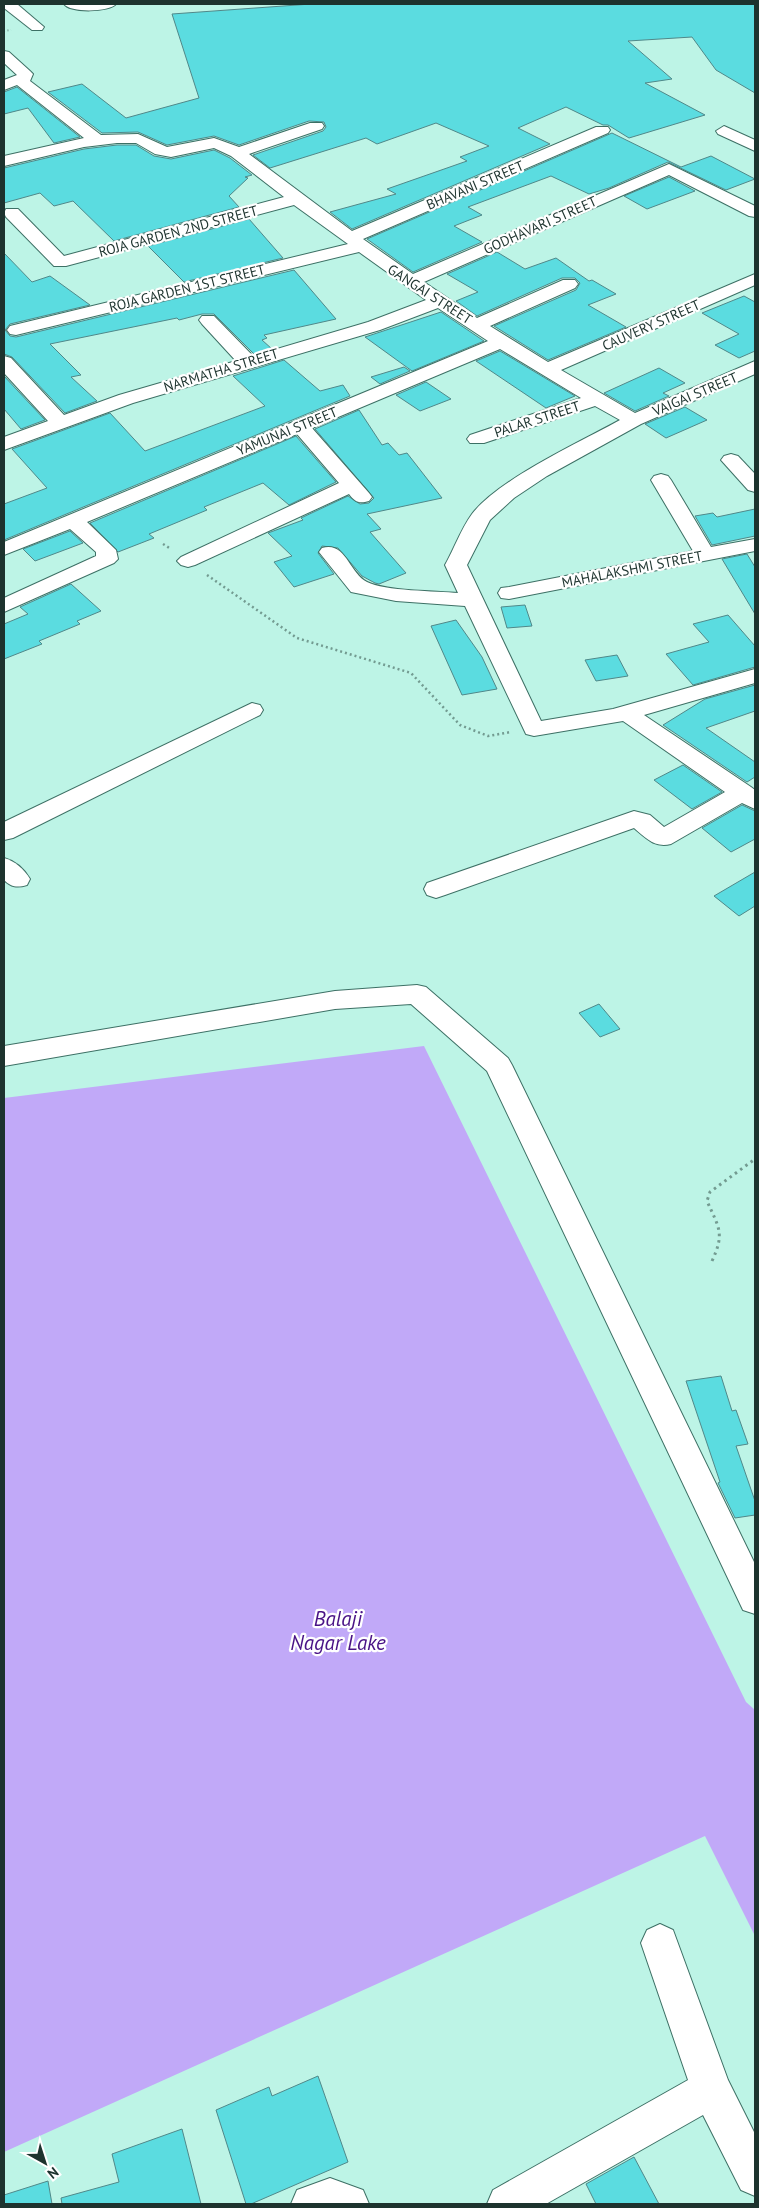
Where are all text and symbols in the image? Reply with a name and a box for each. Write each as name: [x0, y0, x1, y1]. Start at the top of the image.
street label: BHAVANI STREET: [424, 156, 527, 214]
street label: GODHAVARI STREET: [481, 192, 600, 258]
street label: ROJA GARDEN 2ND STREET: [97, 201, 260, 261]
street label: ROJA GARDEN 1ST STREET: [107, 260, 267, 316]
street label: GANGAI STREET: [384, 260, 476, 328]
street label: CAUVERY STREET: [599, 295, 703, 355]
street label: NARMATHA STREET: [161, 344, 281, 396]
street label: VAIGAI STREET: [649, 368, 740, 420]
street label: PALAR STREET: [492, 397, 582, 441]
street label: YAMUNAI STREET: [234, 403, 340, 459]
street label: MAHALAKSHMI STREET: [560, 546, 704, 591]
water label: Balaji Nagar Lake: [290, 1605, 386, 1656]
north arrow: [20, 2138, 70, 2188]
text: N: [44, 2163, 62, 2183]

